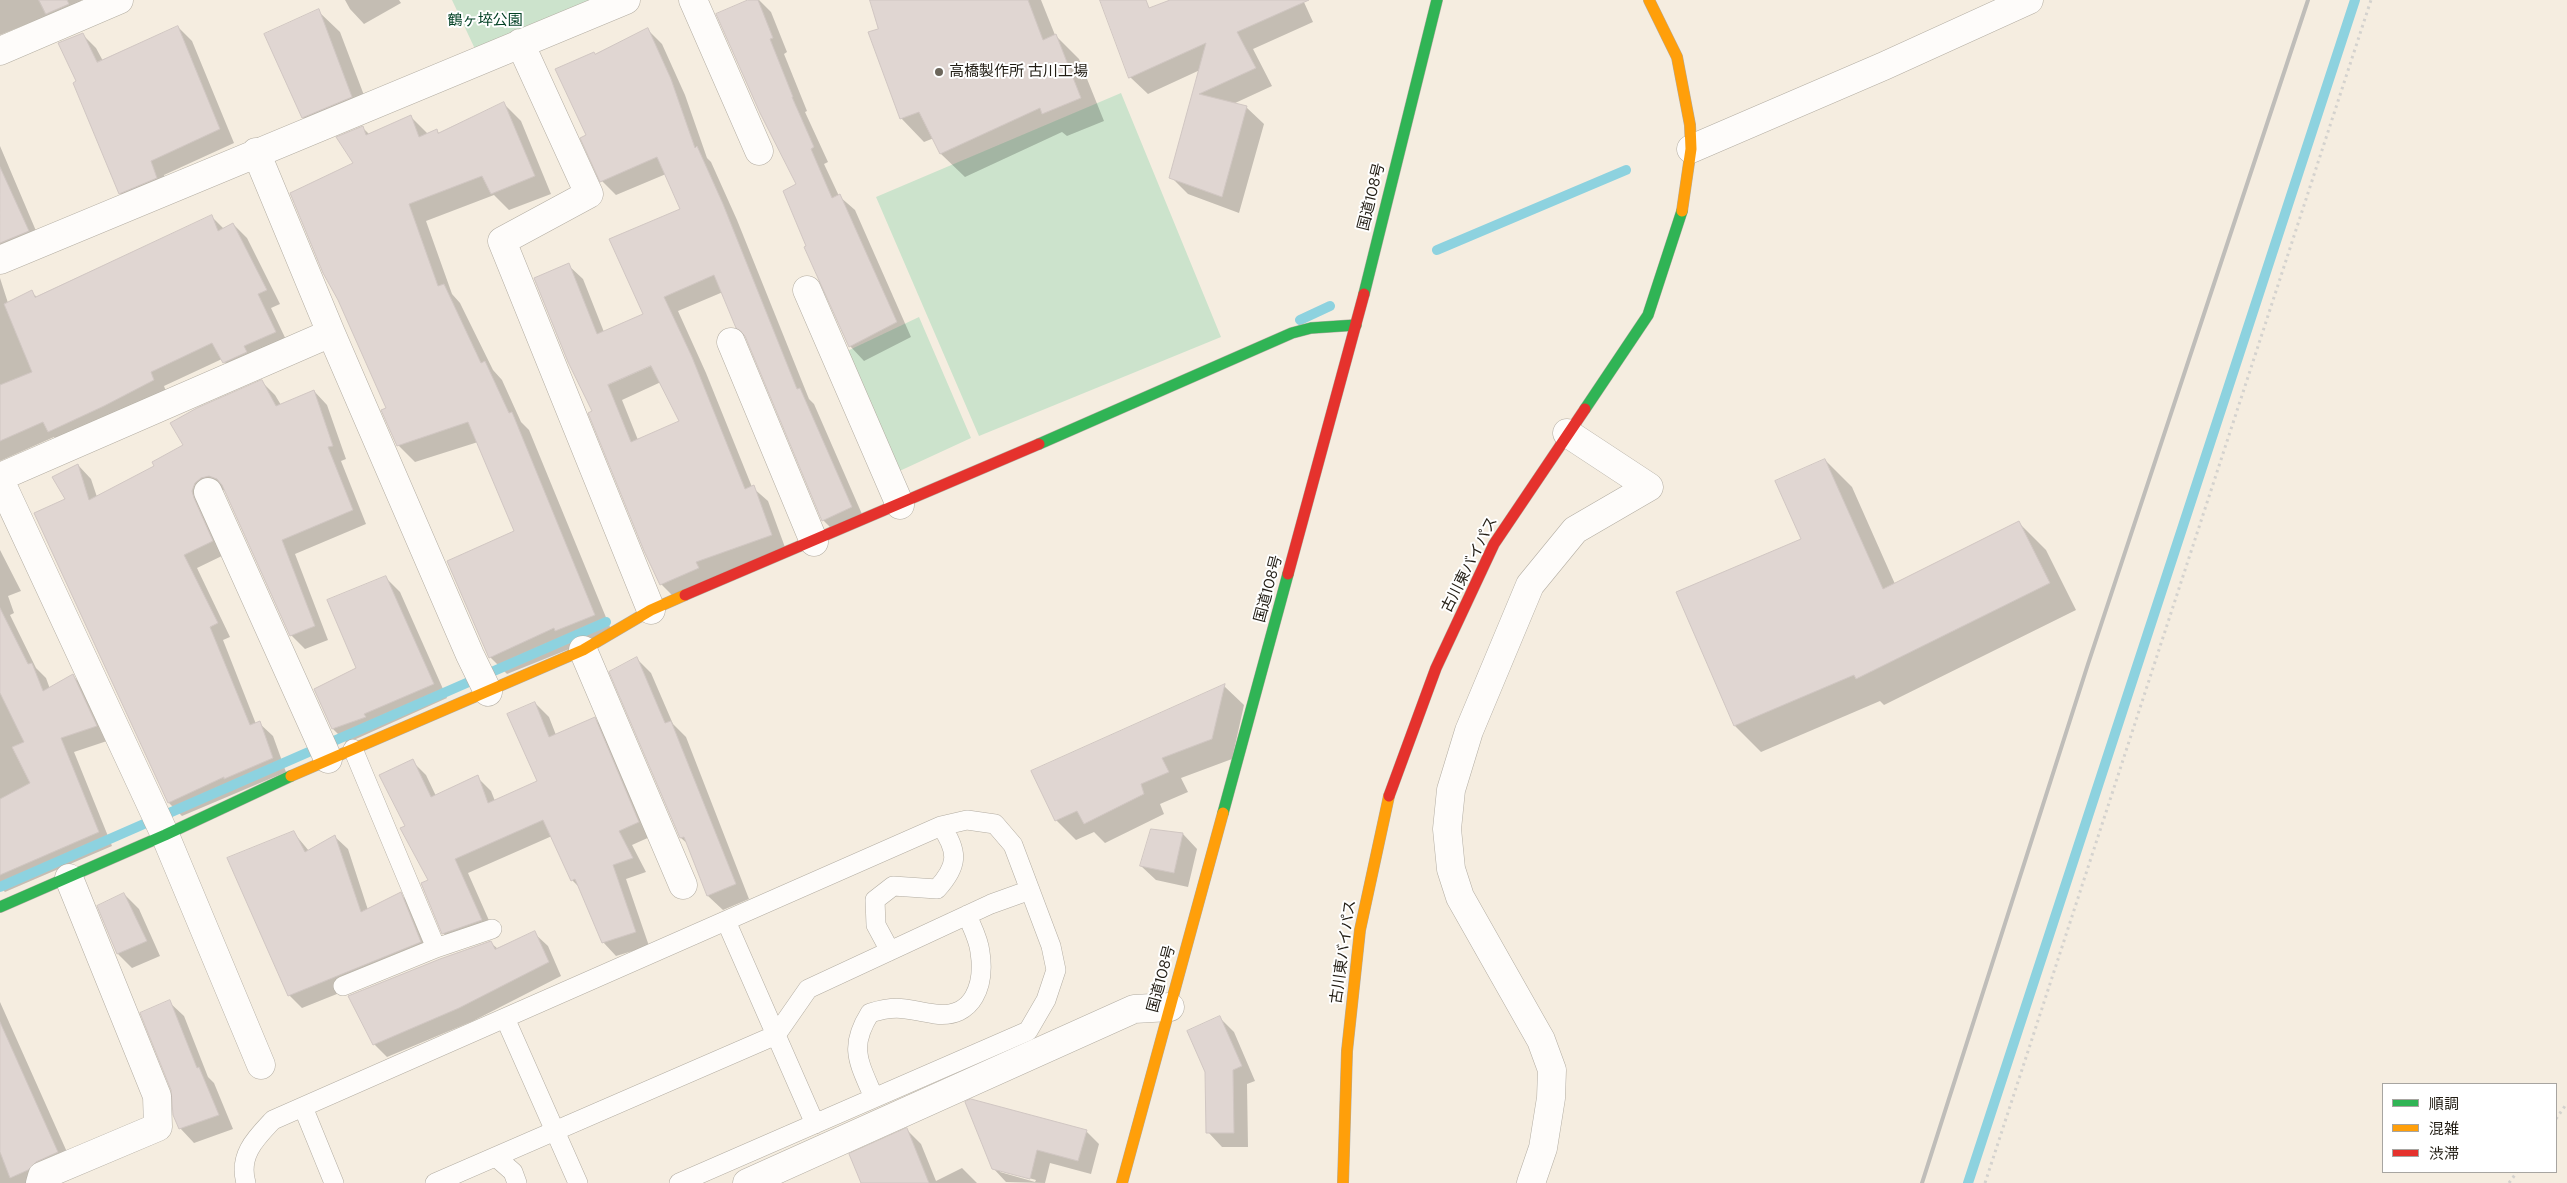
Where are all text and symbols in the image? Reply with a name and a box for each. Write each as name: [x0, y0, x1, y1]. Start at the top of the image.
park label: 鶴ヶ埣公園: [448, 12, 522, 30]
place label: 高橋製作所 古川工場: [949, 63, 1088, 81]
marker: 高橋製作所 古川工場: [933, 66, 945, 78]
street label: 国道108号: [1355, 161, 1389, 233]
street label: 古川東バイパス: [1438, 514, 1502, 616]
street label: 国道108号: [1251, 553, 1287, 625]
street label: 古川東バイパス: [1328, 899, 1360, 1005]
street label: 国道108号: [1144, 943, 1180, 1015]
legend: [2382, 1083, 2557, 1173]
text: 順調: [2429, 1094, 2459, 1114]
text: 混雑: [2429, 1119, 2459, 1139]
text: 渋滞: [2429, 1144, 2459, 1164]

